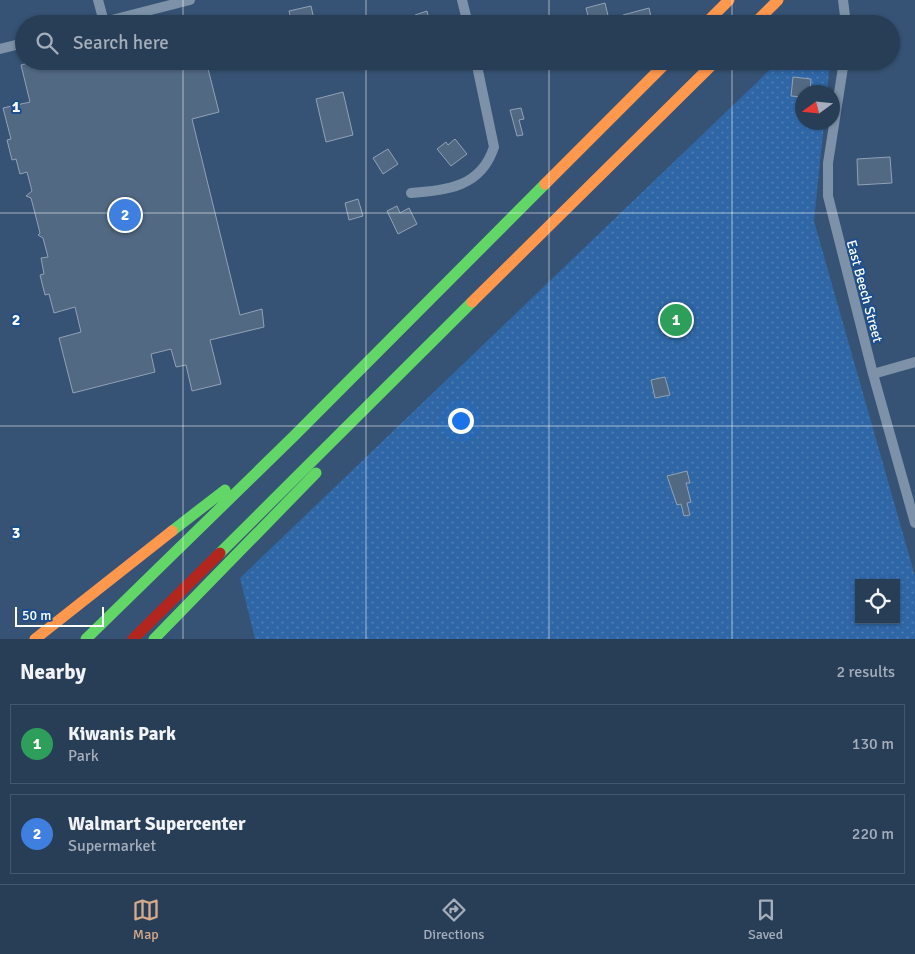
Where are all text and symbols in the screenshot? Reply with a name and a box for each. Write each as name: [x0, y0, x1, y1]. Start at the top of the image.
search box: [15, 15, 900, 70]
icon: search: [33, 29, 61, 57]
text: Search here: [73, 31, 169, 55]
north arrow: [795, 85, 840, 130]
text: 1: [12, 97, 21, 117]
pin: 2: [109, 196, 141, 234]
street label: East Beech Street: [843, 238, 886, 344]
pin: 1: [660, 301, 692, 339]
text: 2: [12, 310, 20, 330]
your location: [448, 408, 474, 434]
text: 3: [12, 523, 20, 543]
map controls: [855, 579, 900, 624]
button: locate: [855, 579, 900, 624]
scale bar: [15, 604, 104, 627]
text: 50 m: [22, 607, 51, 624]
text: Nearby: [20, 659, 86, 685]
text: 2 results: [836, 662, 895, 682]
text: Kiwanis Park: [68, 722, 176, 746]
text: 1: [33, 734, 41, 754]
text: 130 m: [852, 734, 894, 754]
text: Park: [68, 746, 99, 766]
text: Walmart Supercenter: [68, 812, 246, 836]
text: 2: [33, 824, 41, 844]
text: 220 m: [852, 824, 894, 844]
text: Supermarket: [68, 836, 156, 856]
tab: Map: [132, 896, 160, 943]
tab: Directions: [423, 896, 484, 943]
tab: Saved: [748, 896, 783, 943]

